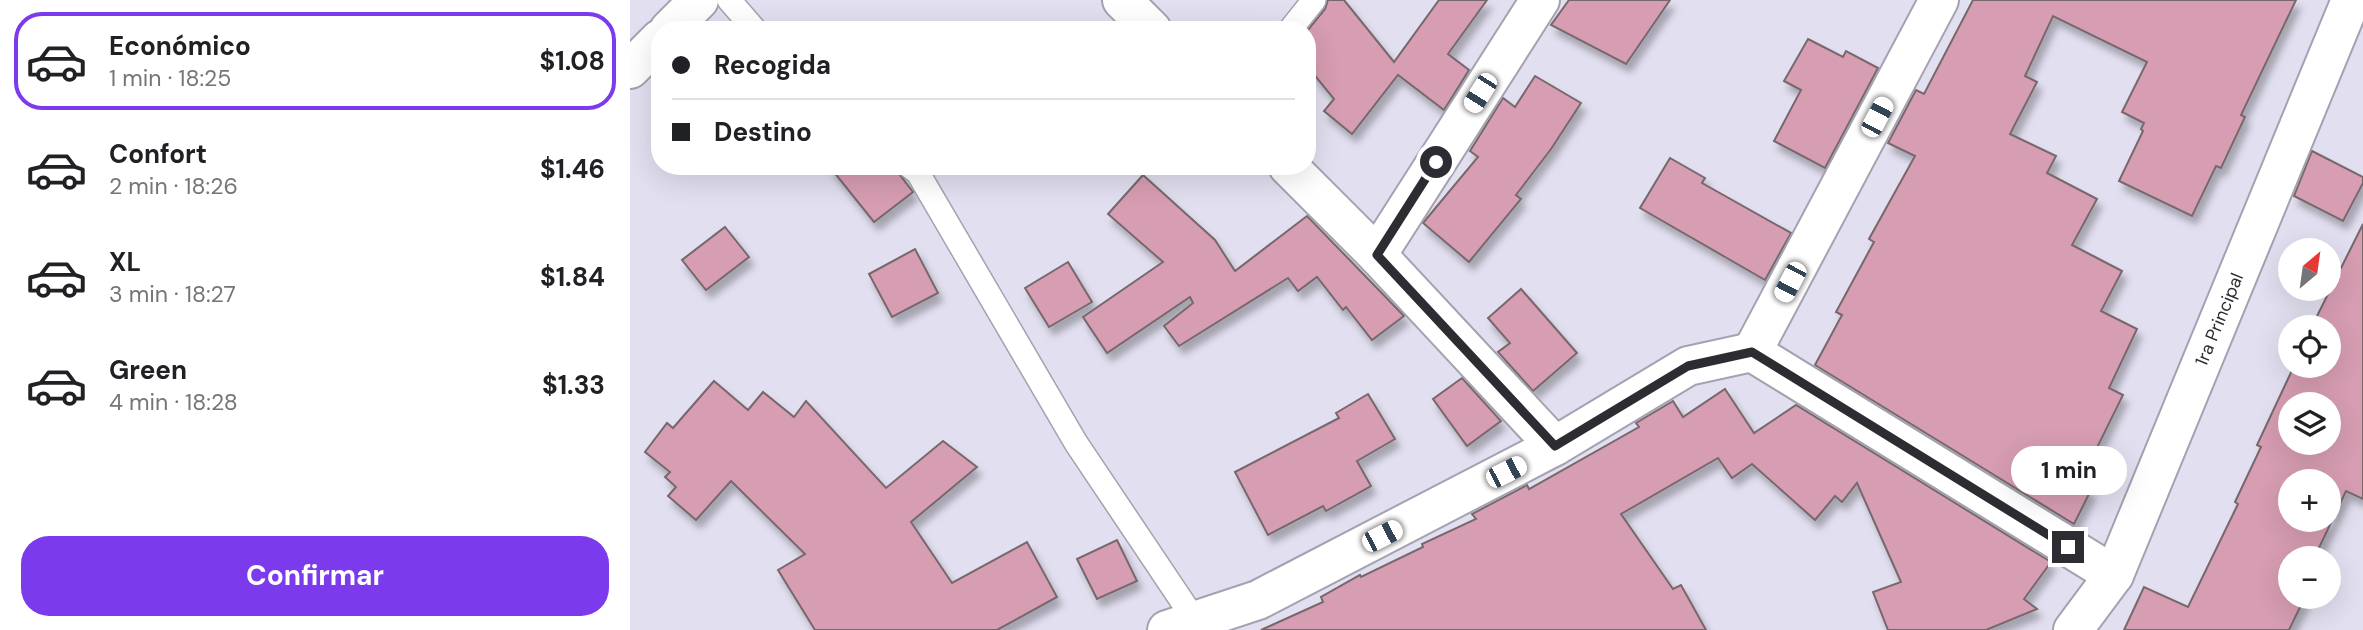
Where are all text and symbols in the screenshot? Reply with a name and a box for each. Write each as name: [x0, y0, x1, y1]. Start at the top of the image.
text: Económico: [109, 29, 251, 63]
icon: car: [25, 30, 88, 93]
text: $1.08: [540, 44, 605, 78]
text: Recogida: [714, 48, 831, 82]
text: 1 min · 18:25: [109, 63, 231, 93]
car: [1460, 70, 1501, 116]
car: [1858, 94, 1897, 140]
text: Destino: [714, 115, 812, 149]
text: Confort: [109, 137, 207, 171]
icon: car: [25, 138, 88, 201]
route start: [1420, 146, 1452, 178]
text: $1.46: [540, 152, 605, 186]
text: 2 min · 18:26: [109, 171, 238, 201]
north arrow: [2278, 238, 2342, 301]
map controls: [2278, 238, 2341, 609]
text: XL: [109, 245, 141, 279]
icon: car: [25, 246, 88, 309]
car: [1771, 259, 1810, 305]
text: $1.84: [540, 260, 605, 294]
street label: 1ra Principal: [2189, 269, 2249, 370]
text: 3 min · 18:27: [109, 279, 236, 309]
button: locate: [2278, 315, 2341, 378]
text: Green: [109, 353, 187, 387]
icon: car: [25, 354, 88, 417]
text: $1.33: [542, 368, 605, 402]
text: 4 min · 18:28: [109, 387, 238, 417]
button: layers: [2278, 392, 2341, 455]
callout: 1 min: [2010, 446, 2126, 494]
car: [1483, 453, 1530, 491]
text: 1 min: [2041, 455, 2097, 485]
button: +: [2278, 469, 2341, 532]
car: [1359, 517, 1406, 555]
route end: [2052, 531, 2084, 563]
button: Confirmar: [21, 536, 609, 616]
button: −: [2278, 546, 2341, 609]

